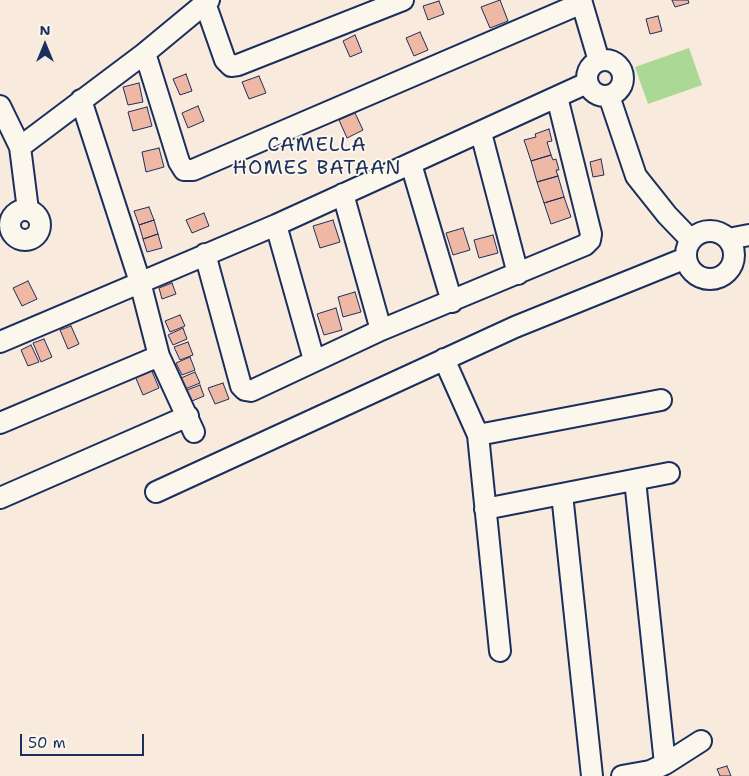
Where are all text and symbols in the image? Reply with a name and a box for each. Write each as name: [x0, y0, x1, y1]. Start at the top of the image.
north arrow: [20, 20, 70, 70]
text: N: [39, 21, 51, 39]
district label: CAMELLA HOMES BATAAN: [231, 134, 403, 181]
scale bar: [22, 724, 146, 756]
text: 50 m: [28, 733, 66, 753]

